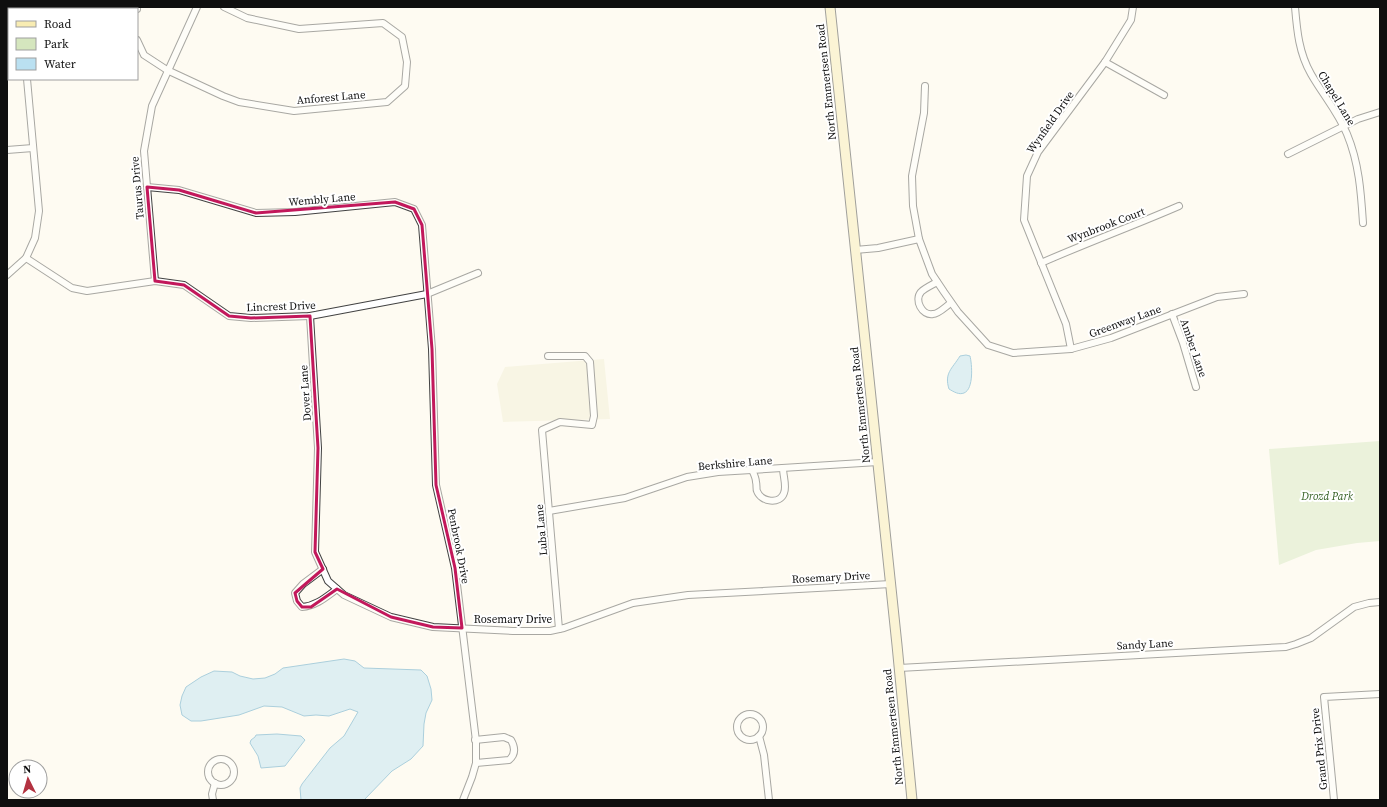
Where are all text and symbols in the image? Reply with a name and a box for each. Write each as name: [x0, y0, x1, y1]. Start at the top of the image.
legend: [8, 8, 138, 80]
text: Road: [44, 16, 71, 32]
street label: North Emmertsen Road: [813, 22, 840, 141]
text: Park: [44, 36, 69, 52]
text: Water: [44, 56, 76, 72]
street label: Chapel Lane: [1314, 68, 1359, 129]
street label: Anforest Lane: [296, 87, 367, 108]
street label: Wynfield Drive: [1023, 88, 1078, 157]
street label: Taurus Drive: [127, 155, 148, 220]
street label: Wembly Lane: [288, 189, 357, 210]
street label: Wynbrook Court: [1065, 204, 1147, 247]
street label: Lincrest Drive: [246, 298, 316, 315]
street label: Greenway Lane: [1087, 301, 1164, 341]
street label: Amber Lane: [1177, 317, 1211, 380]
street label: North Emmertsen Road: [847, 345, 874, 464]
street label: Dover Lane: [296, 364, 315, 422]
street label: Berkshire Lane: [697, 453, 773, 474]
park label: Drozd Park: [1300, 489, 1354, 504]
street label: Luba Lane: [532, 503, 551, 556]
street label: Penbrook Drive: [444, 507, 473, 585]
street label: Rosemary Drive: [791, 568, 871, 587]
street label: Rosemary Drive: [474, 612, 553, 627]
street label: Sandy Lane: [1116, 636, 1174, 653]
street label: North Emmertsen Road: [880, 667, 907, 786]
street label: Grand Prix Drive: [1308, 707, 1331, 791]
north arrow: [8, 759, 48, 799]
text: N: [23, 762, 32, 777]

